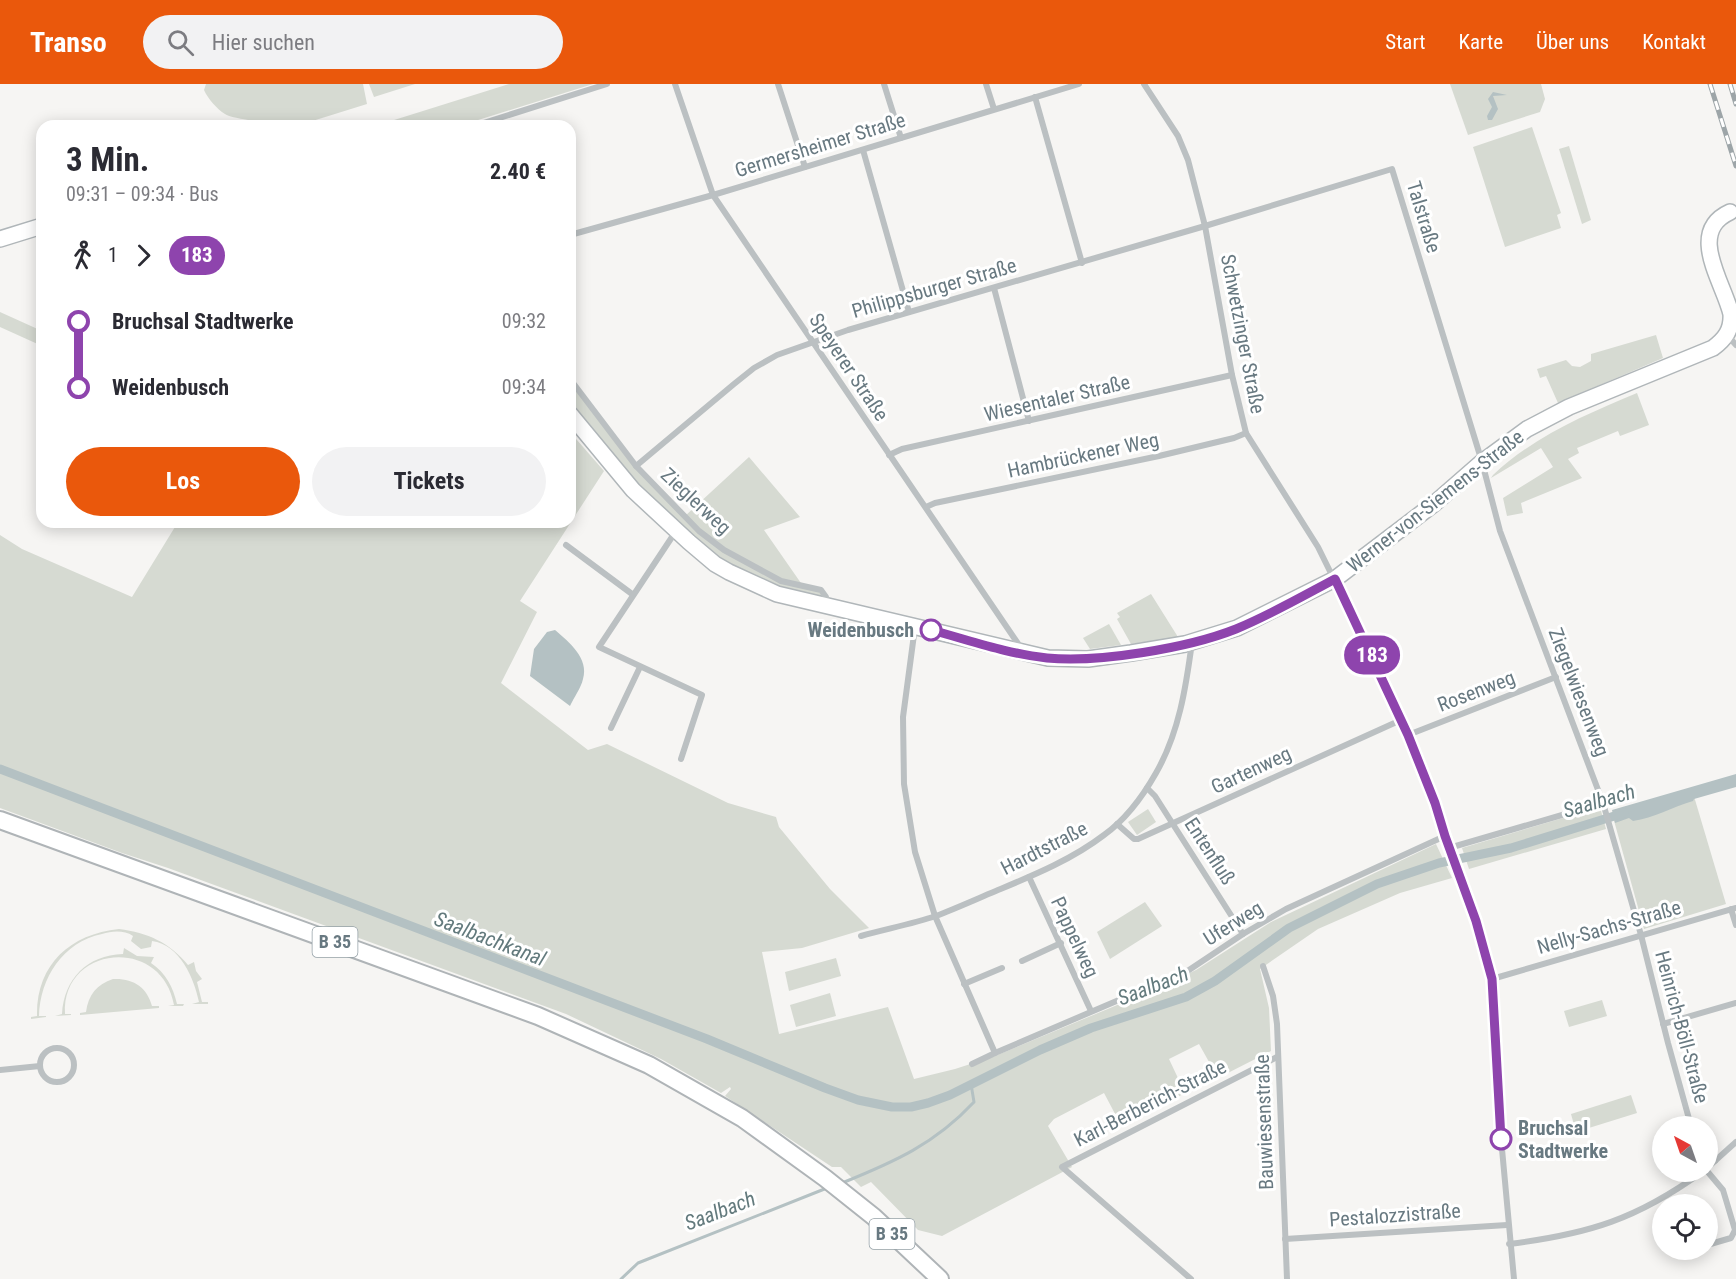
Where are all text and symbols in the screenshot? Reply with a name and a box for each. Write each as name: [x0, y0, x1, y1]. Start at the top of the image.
search box: [143, 15, 563, 69]
text: Transo: [30, 26, 107, 59]
icon: search: [164, 26, 197, 59]
text: Hier suchen: [212, 30, 315, 55]
text: Start: [1385, 30, 1426, 54]
text: Karte: [1459, 30, 1503, 54]
text: Über uns: [1536, 30, 1609, 54]
text: Kontakt: [1642, 30, 1706, 54]
street label: Germersheimer Straße: [732, 108, 908, 182]
text: 3 Min.: [66, 140, 149, 179]
text: 2.40 €: [490, 159, 546, 184]
street label: Talstraße: [1402, 178, 1446, 256]
text: 09:31 – 09:34 · Bus: [66, 182, 219, 206]
icon: walk: [66, 239, 99, 272]
icon: forward: [127, 239, 160, 272]
text: 1: [108, 243, 118, 267]
text: 183: [181, 243, 213, 267]
street label: Schwetzinger Straße: [1216, 252, 1270, 416]
street label: Philippsburger Straße: [849, 253, 1019, 323]
text: Bruchsal Stadtwerke: [112, 309, 294, 334]
text: 09:32: [502, 309, 546, 333]
street label: Speyerer Straße: [804, 309, 894, 425]
street label: Wiesentaler Straße: [982, 370, 1132, 426]
text: Weidenbusch: [112, 375, 229, 400]
text: 09:34: [502, 375, 546, 399]
street label: Werner-von-Siemens-Straße: [1342, 425, 1528, 577]
street label: Hambrückener Weg: [1005, 427, 1161, 483]
button: Los: [66, 447, 300, 516]
button: Tickets: [312, 447, 546, 516]
street label: Zieglerweg: [656, 463, 736, 539]
place label: Weidenbusch: [808, 618, 914, 642]
marker: Weidenbusch: [920, 619, 942, 641]
street label: Ziegelwiesenweg: [1543, 624, 1615, 760]
line badge: 183: [1338, 636, 1406, 674]
text: 183: [1356, 643, 1388, 667]
street label: Rosenweg: [1434, 665, 1518, 717]
street label: Gartenweg: [1207, 741, 1295, 799]
water label: Saalbach: [1560, 779, 1638, 823]
street label: Entenfluß: [1180, 813, 1240, 889]
street label: Hardtstraße: [997, 816, 1091, 880]
street label: Pappelweg: [1046, 893, 1104, 981]
street label: Nelly-Sachs-Straße: [1534, 895, 1684, 959]
street label: Uferweg: [1199, 896, 1267, 950]
water label: Saalbachkanal: [431, 907, 549, 971]
road number: B 35: [312, 927, 358, 957]
street label: Heinrich-Böll-Straße: [1650, 948, 1714, 1106]
water label: Saalbach: [1114, 962, 1192, 1010]
street label: Karl-Berberich-Straße: [1070, 1054, 1230, 1152]
street label: Bauwiesenstraße: [1250, 1054, 1278, 1190]
place label: Bruchsal Stadtwerke: [1518, 1116, 1608, 1163]
north arrow: [1652, 1116, 1718, 1182]
map controls: [1652, 1116, 1718, 1260]
marker: Bruchsal Stadtwerke: [1490, 1128, 1512, 1150]
water label: Saalbach: [681, 1187, 759, 1235]
button: locate: [1652, 1194, 1718, 1260]
street label: Pestalozzistraße: [1328, 1198, 1462, 1232]
road number: B 35: [870, 1219, 914, 1249]

